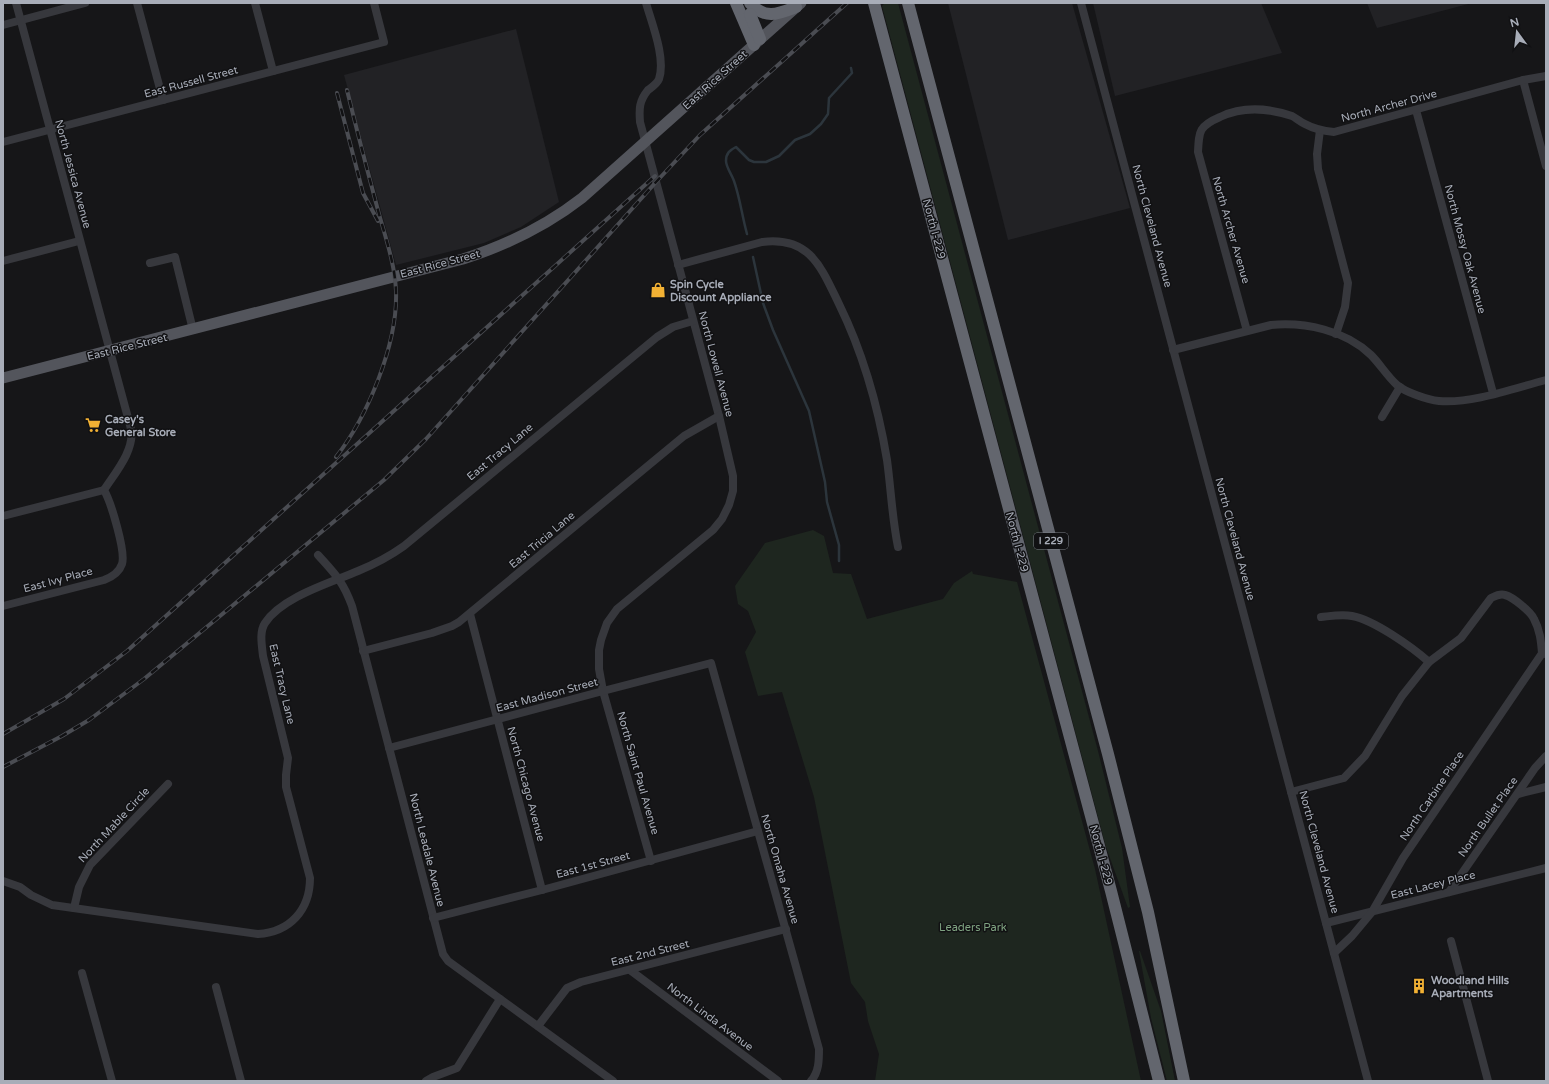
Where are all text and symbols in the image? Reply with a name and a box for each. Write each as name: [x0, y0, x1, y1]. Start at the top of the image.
north arrow: [1497, 12, 1537, 52]
text: N: [1509, 15, 1520, 30]
street label: East Rice Street: [680, 48, 750, 112]
street label: East Russell Street: [143, 63, 239, 101]
street label: North Archer Drive: [1340, 87, 1438, 125]
street label: North Jessica Avenue: [52, 118, 94, 230]
street label: North Cleveland Avenue: [1129, 163, 1175, 289]
street label: North Archer Avenue: [1209, 175, 1253, 285]
street label: North Mossy Oak Avenue: [1442, 183, 1488, 315]
street label: North I-229: [920, 198, 948, 261]
street label: East Rice Street: [399, 247, 481, 281]
place label: Spin Cycle Discount Appliance: [670, 278, 772, 305]
shop icon: Spin Cycle Discount Appliance: [649, 281, 667, 299]
street label: North Lowell Avenue: [696, 310, 736, 418]
street label: East Rice Street: [85, 331, 169, 363]
place label: Casey's General Store: [105, 413, 177, 439]
supermarket icon: Casey's General Store: [84, 416, 102, 434]
street label: East Tracy Lane: [464, 421, 536, 483]
street label: North Cleveland Avenue: [1212, 476, 1258, 602]
street label: East Tricia Lane: [507, 509, 577, 571]
street label: North I-229: [1003, 511, 1031, 574]
road number: I 229: [1034, 533, 1068, 549]
street label: East Ivy Place: [22, 564, 94, 596]
street label: East Tracy Lane: [266, 643, 298, 725]
street label: East Madison Street: [495, 675, 599, 715]
street label: North Saint Paul Avenue: [614, 710, 662, 836]
street label: North Chicago Avenue: [504, 725, 548, 843]
street label: North Carbine Place: [1397, 749, 1467, 843]
street label: North Bullet Place: [1456, 775, 1520, 859]
street label: North Mable Circle: [76, 785, 152, 865]
street label: North Cleveland Avenue: [1296, 789, 1342, 915]
street label: North Leadale Avenue: [407, 792, 447, 908]
street label: North Omaha Avenue: [758, 813, 802, 925]
street label: North I-229: [1087, 824, 1115, 887]
street label: East 1st Street: [555, 849, 631, 881]
street label: East Lacey Place: [1389, 868, 1477, 902]
park label: Leaders Park: [939, 921, 1007, 934]
street label: East 2nd Street: [609, 937, 691, 969]
place label: Woodland Hills Apartments: [1431, 974, 1510, 1001]
building icon: Woodland Hills Apartments: [1410, 977, 1428, 995]
street label: North Linda Avenue: [664, 980, 756, 1054]

